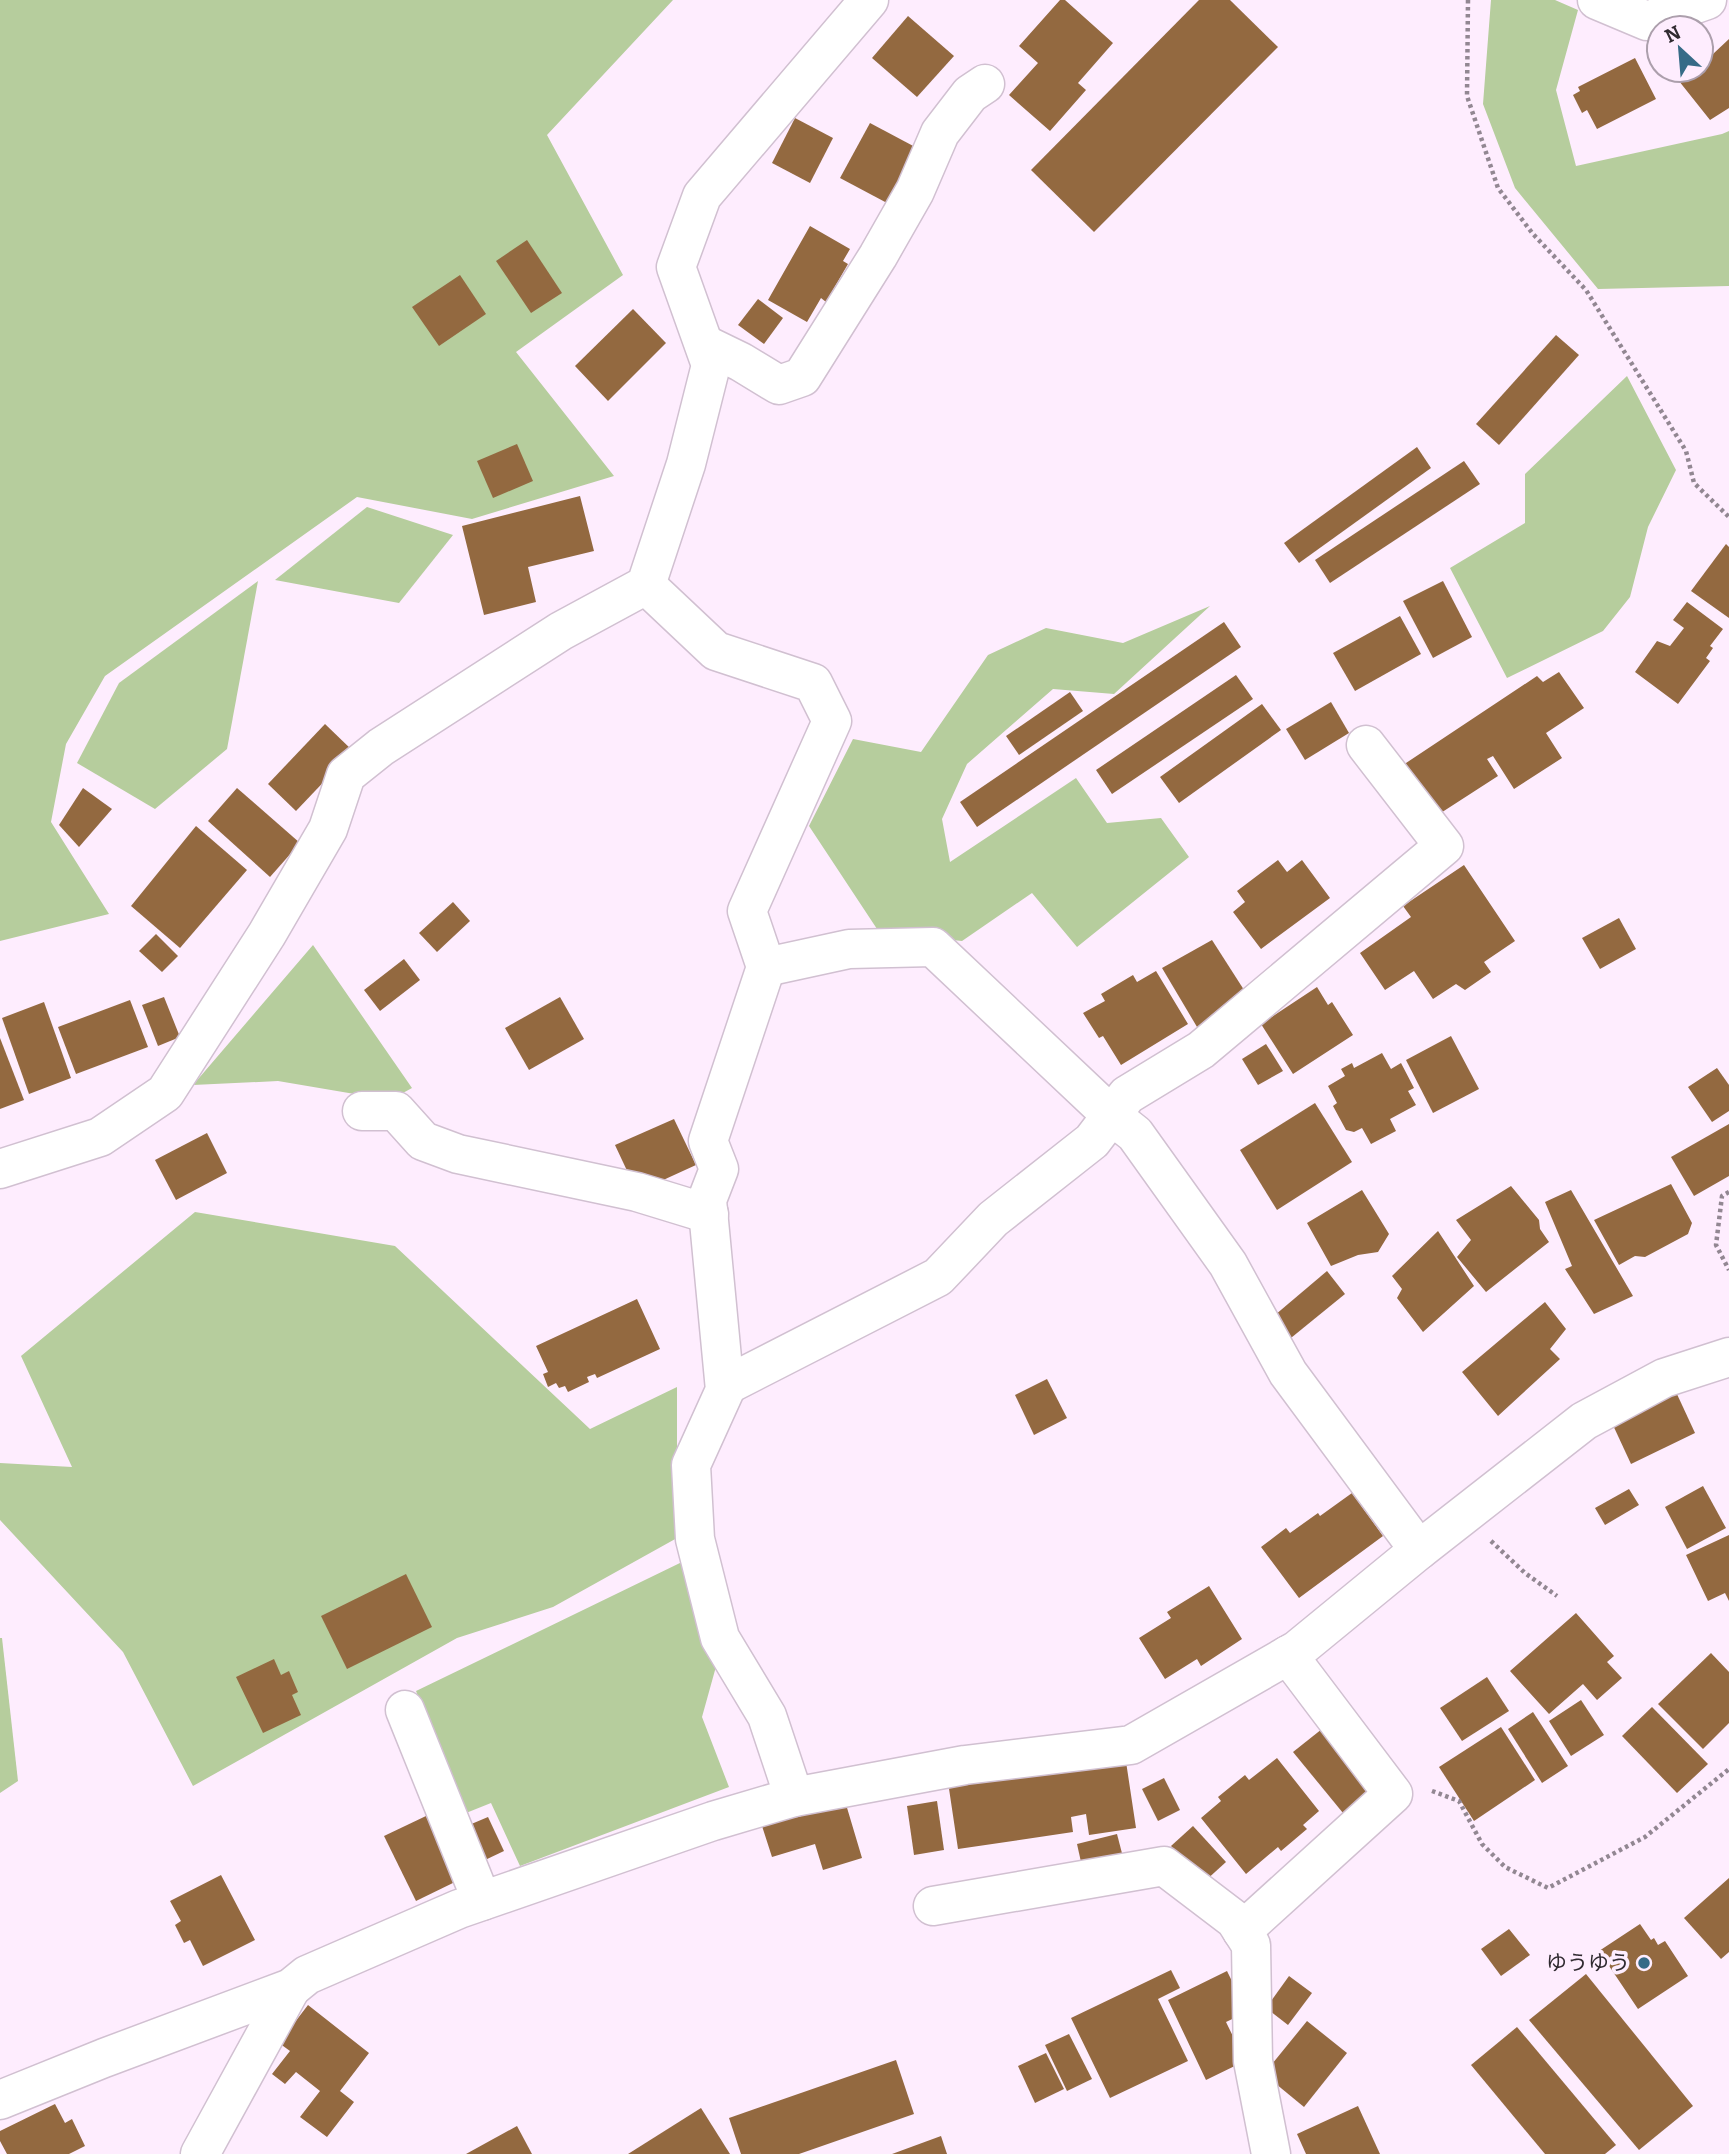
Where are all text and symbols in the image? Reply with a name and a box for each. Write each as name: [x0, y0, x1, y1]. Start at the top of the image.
north arrow: [1645, 14, 1715, 84]
text: N: [1661, 20, 1685, 48]
place label: ゆうゆう: [1546, 1950, 1630, 1976]
marker: ゆうゆう: [1636, 1955, 1652, 1971]

